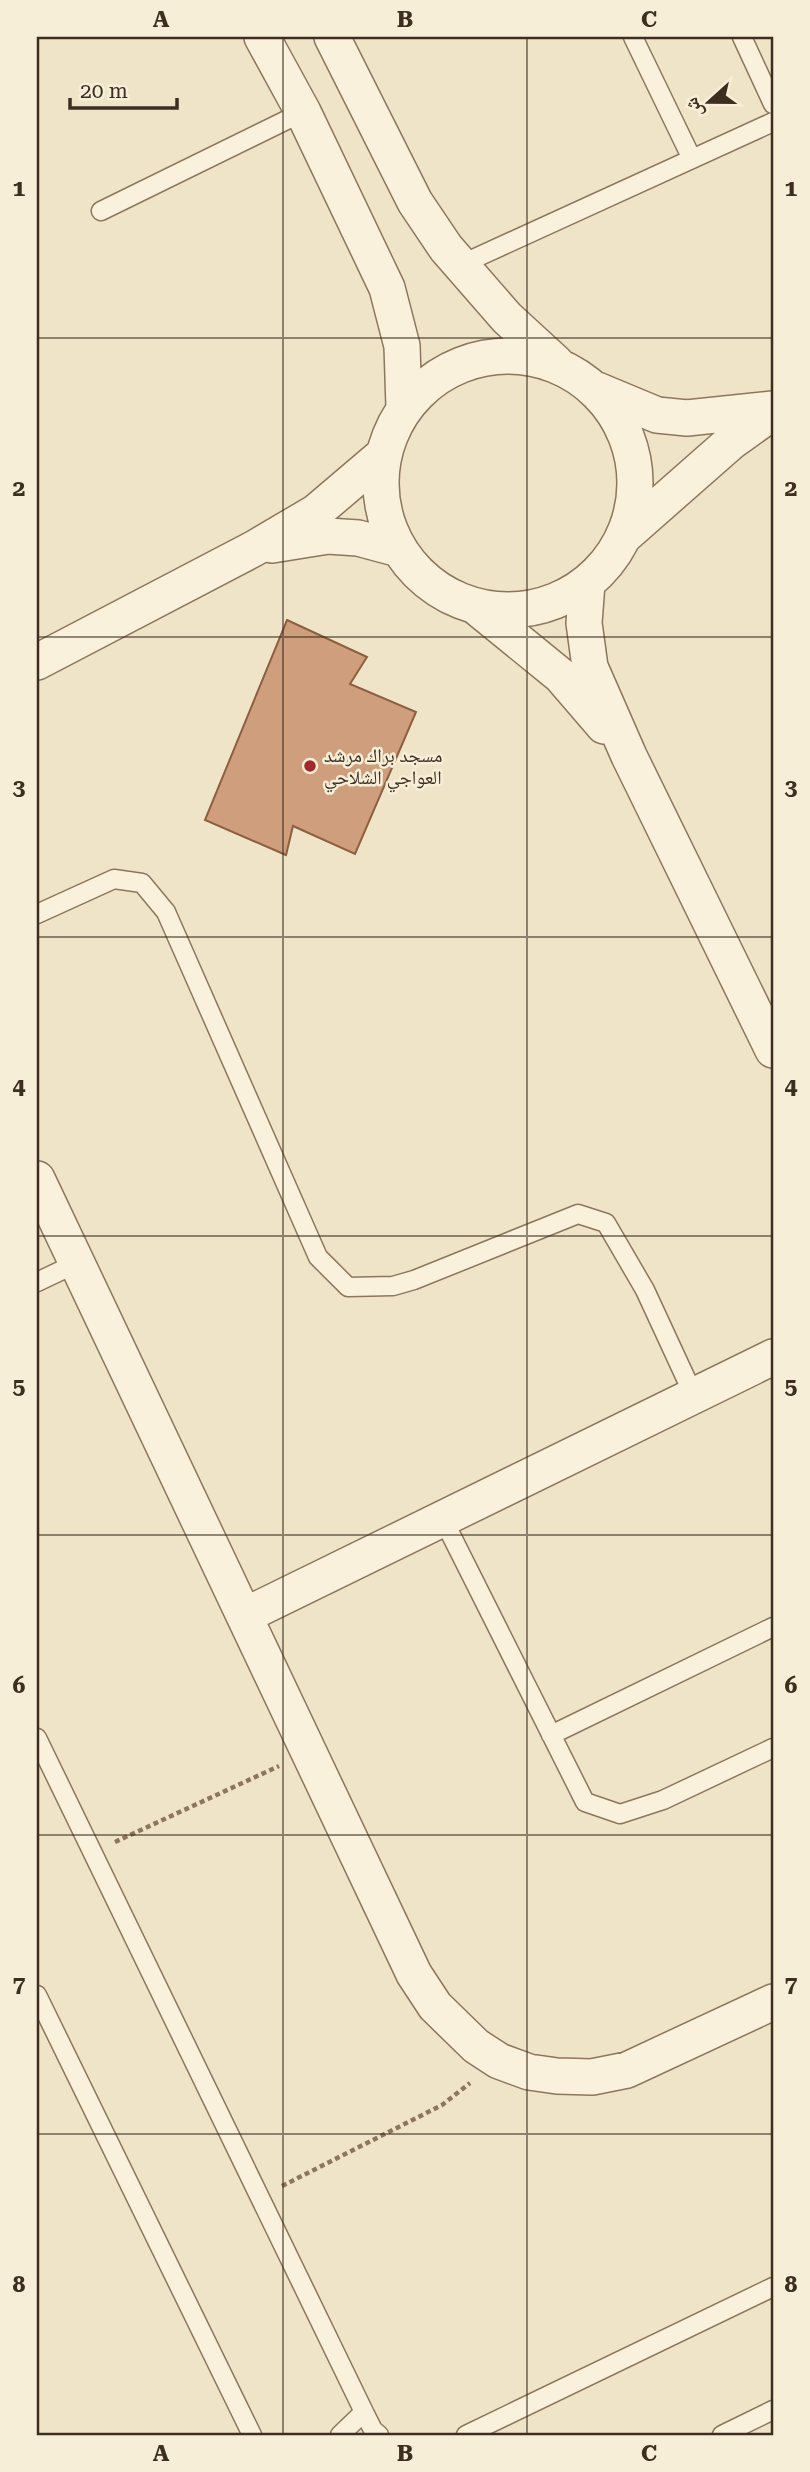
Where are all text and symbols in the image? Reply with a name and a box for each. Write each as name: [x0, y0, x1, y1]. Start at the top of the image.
text: A: [153, 6, 170, 33]
text: B: [397, 6, 413, 33]
text: C: [641, 6, 657, 33]
scale bar: [70, 66, 177, 110]
north arrow: [674, 66, 744, 136]
text: 20 m: [80, 79, 128, 103]
text: ش: [679, 94, 708, 121]
text: 1: [13, 175, 26, 202]
text: 1: [785, 175, 798, 202]
text: 2: [13, 475, 25, 502]
text: 2: [785, 475, 797, 502]
place label: مسجد براك مرشد العواجي الشلاحي: [324, 744, 442, 792]
marker: مسجد براك مرشد العواجي الشلاحي: [302, 758, 318, 774]
text: 3: [13, 774, 26, 801]
text: 3: [785, 774, 798, 801]
text: 4: [13, 1073, 26, 1100]
text: 4: [785, 1073, 798, 1100]
text: 5: [13, 1373, 26, 1400]
text: 5: [785, 1373, 798, 1400]
text: 6: [13, 1672, 26, 1699]
text: 6: [785, 1672, 798, 1699]
text: 7: [13, 1971, 26, 1998]
text: 7: [785, 1971, 798, 1998]
text: 8: [13, 2271, 26, 2298]
text: 8: [785, 2271, 798, 2298]
text: A: [153, 2440, 170, 2467]
text: B: [397, 2440, 413, 2467]
text: C: [641, 2440, 657, 2467]

